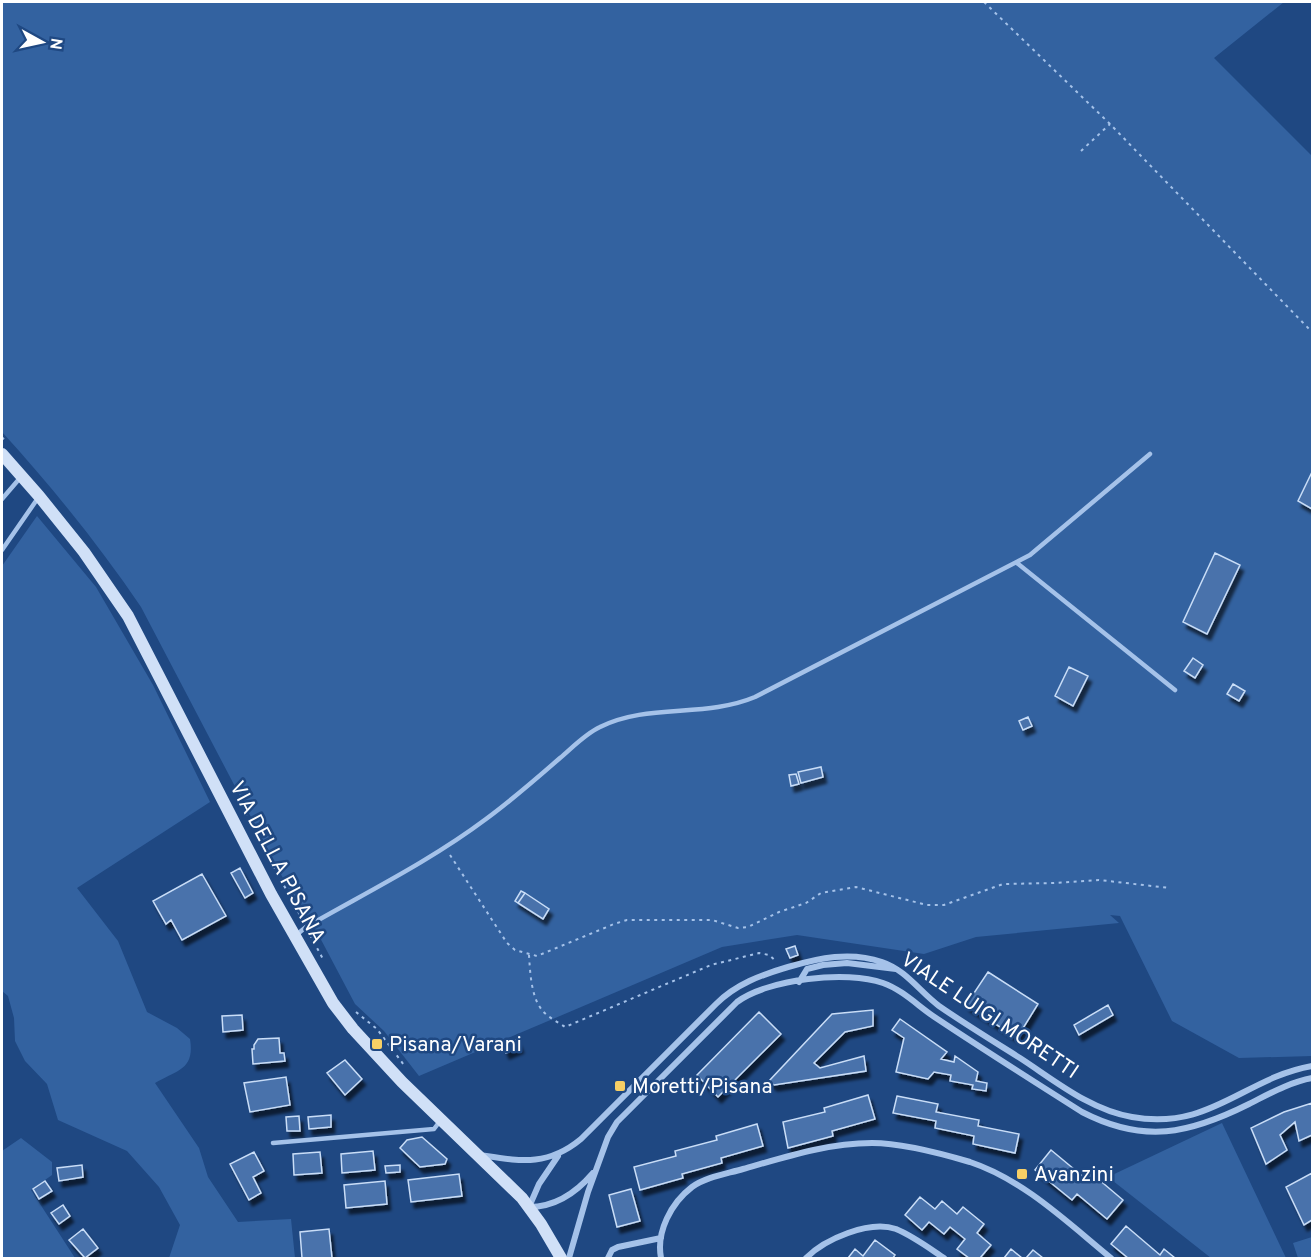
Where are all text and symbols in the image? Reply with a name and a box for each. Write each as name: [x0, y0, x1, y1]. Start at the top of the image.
north arrow: [12, 12, 72, 72]
text: N: [44, 37, 66, 51]
street label: VIA DELLA PISANA: [222, 777, 331, 949]
street label: VIALE LUIGI MORETTI: [895, 947, 1083, 1086]
place label: Pisana/Varani: [389, 1032, 522, 1059]
marker: Pisana/Varani: [370, 1037, 384, 1051]
place label: Moretti/Pisana: [632, 1074, 772, 1101]
marker: Moretti/Pisana: [613, 1079, 627, 1093]
place label: Avanzini: [1034, 1162, 1114, 1189]
marker: Avanzini: [1015, 1167, 1029, 1181]

